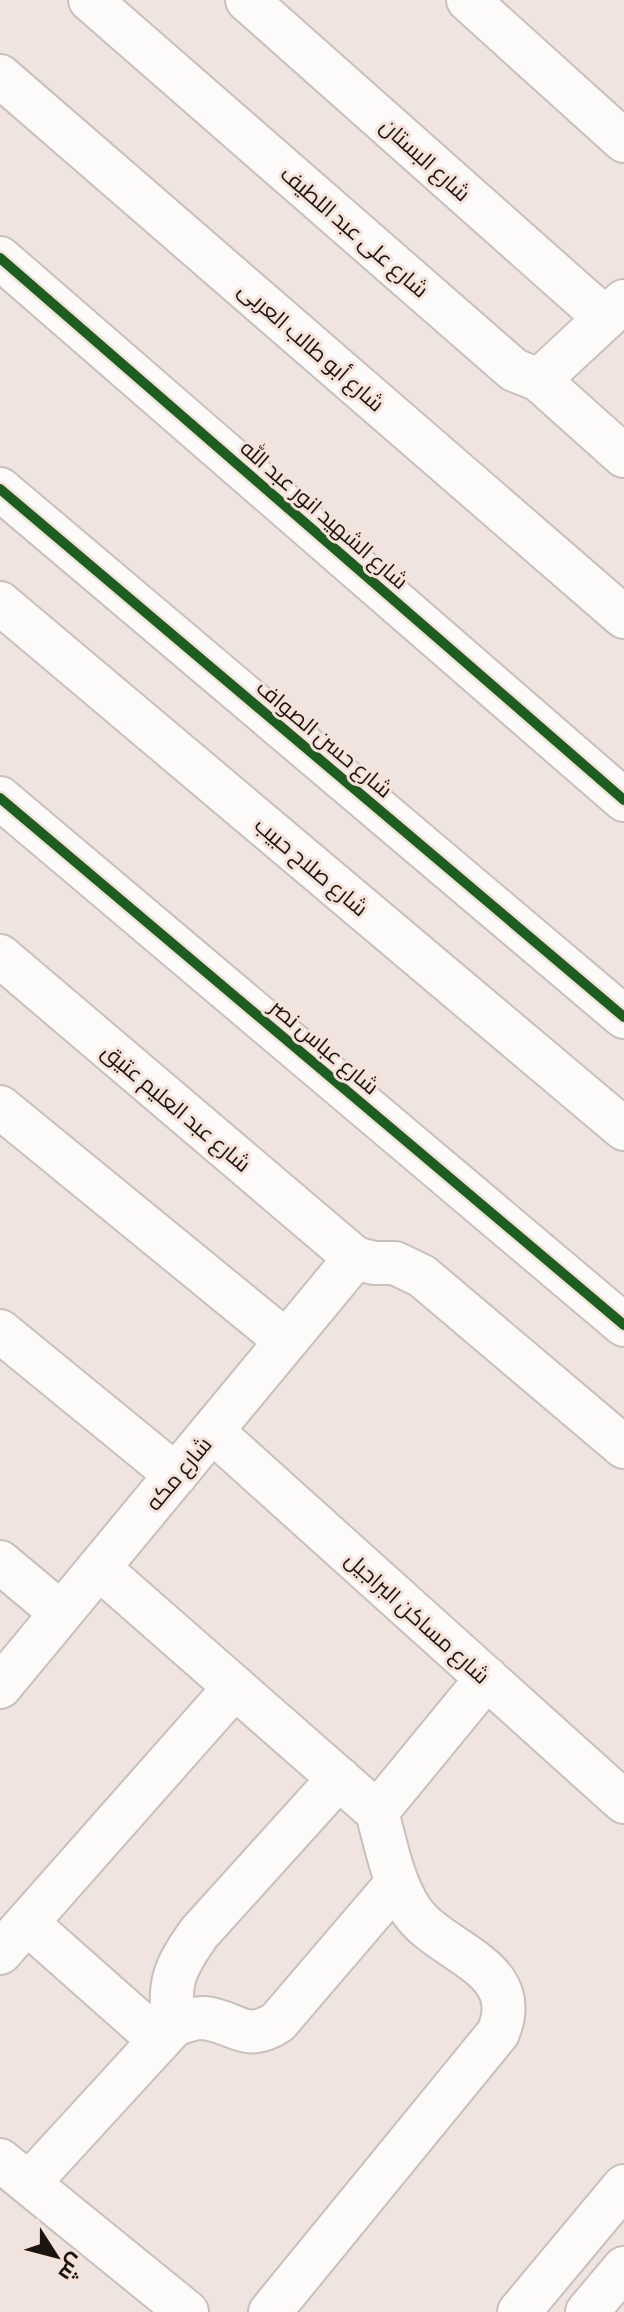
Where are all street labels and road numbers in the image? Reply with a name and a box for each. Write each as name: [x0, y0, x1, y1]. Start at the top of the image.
street label: شارع البستان: [374, 112, 477, 208]
street label: شارع على عبد اللطيف: [274, 159, 435, 304]
street label: شارع أبو طالب العربى: [232, 275, 390, 418]
street label: شارع الشهيد انور عبد الله: [234, 434, 415, 596]
street label: شارع حسن الصواف: [250, 673, 399, 804]
street label: شارع صلاح حبيب: [249, 811, 374, 923]
street label: شارع عباس نصر: [262, 991, 385, 1101]
street label: شارع عبد العليم عتيق: [95, 1037, 257, 1179]
street label: شارع مكه: [139, 1431, 218, 1517]
street label: شارع مساكن البراجيل: [339, 1545, 496, 1690]

